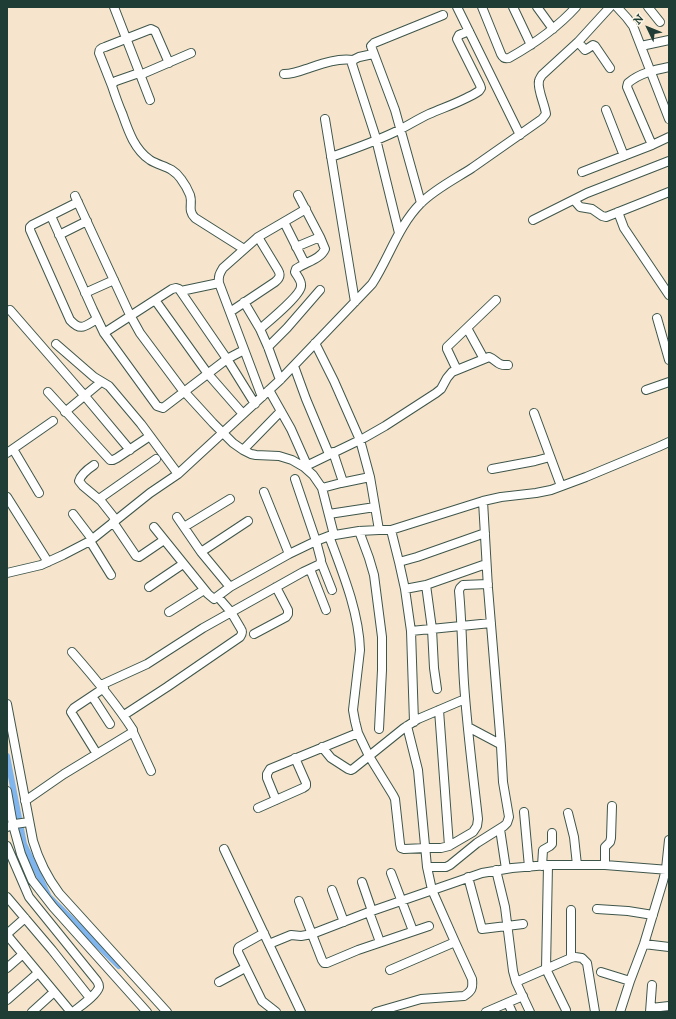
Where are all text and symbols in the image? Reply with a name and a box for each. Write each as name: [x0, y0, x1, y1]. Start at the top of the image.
north arrow: [628, 8, 668, 48]
text: N: [631, 12, 647, 28]

